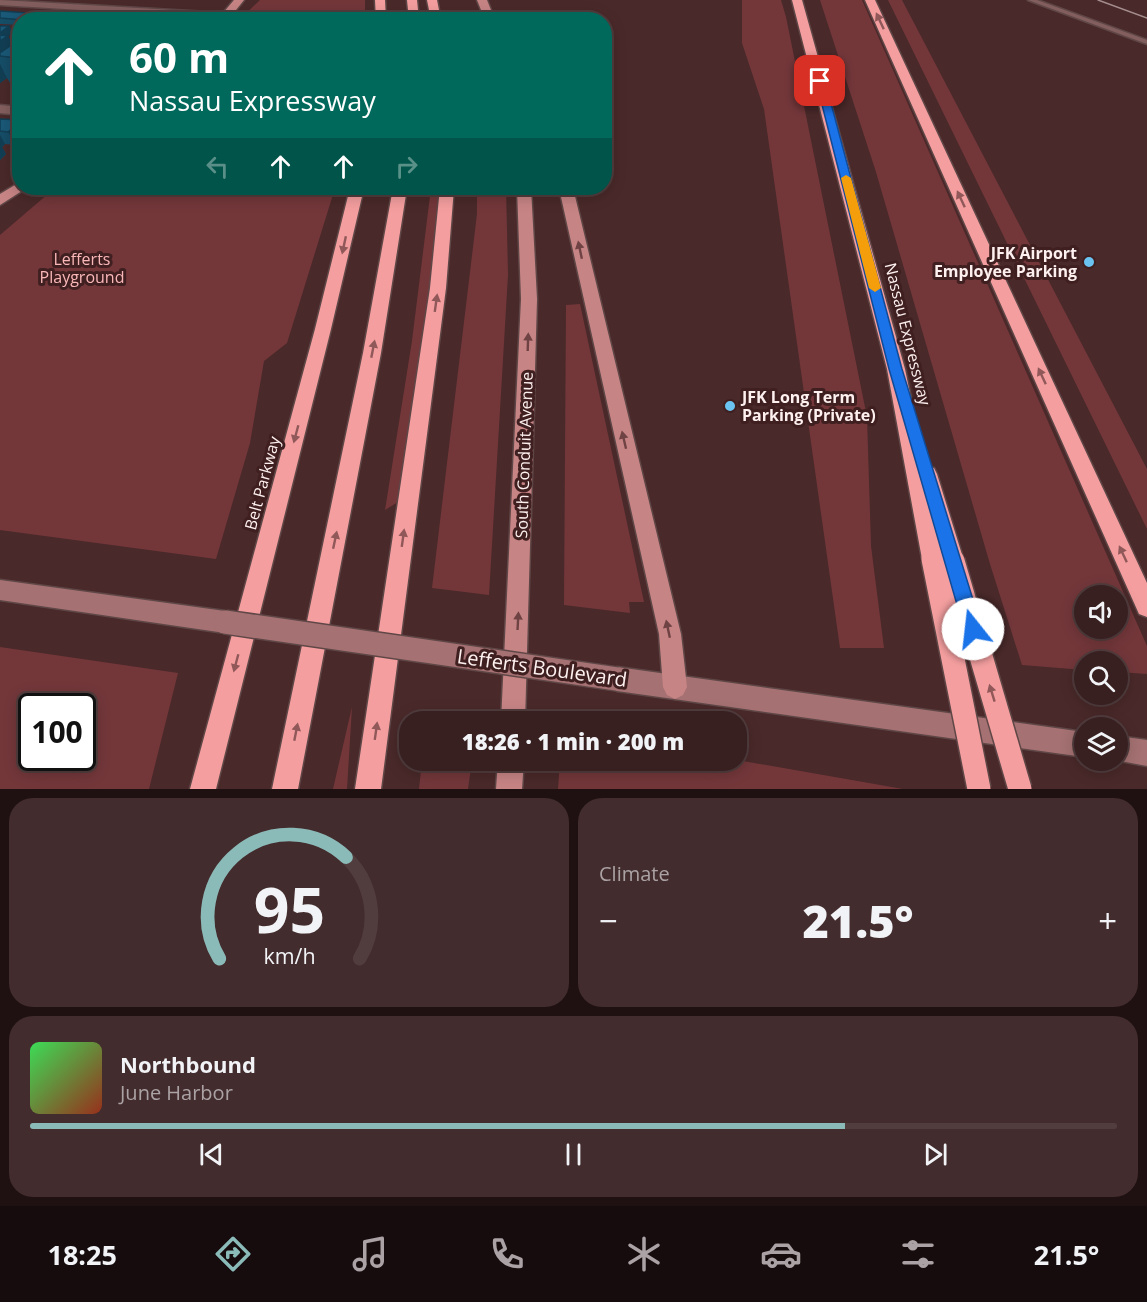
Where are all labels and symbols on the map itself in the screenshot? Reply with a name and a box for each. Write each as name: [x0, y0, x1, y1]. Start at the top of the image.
one-way arrow: [875, 12, 885, 30]
pin: [794, 55, 845, 106]
one-way arrow: [956, 189, 966, 207]
one-way arrow: [339, 235, 348, 254]
one-way arrow: [575, 240, 584, 259]
place label: JFK Airport Employee Parking: [934, 242, 1077, 282]
park label: Lefferts Playground: [40, 248, 124, 288]
marker: JFK Airport Employee Parking: [1082, 255, 1096, 269]
street label: Nassau Expressway: [880, 260, 937, 409]
one-way arrow: [431, 294, 440, 313]
one-way arrow: [523, 333, 533, 352]
one-way arrow: [369, 339, 378, 358]
one-way arrow: [1037, 367, 1047, 385]
street label: South Conduit Avenue: [510, 371, 538, 539]
place label: JFK Long Term Parking (Private): [740, 386, 876, 426]
marker: JFK Long Term Parking (Private): [723, 399, 737, 413]
one-way arrow: [291, 425, 301, 443]
one-way arrow: [618, 430, 628, 449]
street label: Belt Parkway: [239, 433, 285, 532]
one-way arrow: [398, 528, 407, 547]
one-way arrow: [331, 531, 340, 550]
one-way arrow: [1118, 545, 1127, 562]
position arrow: [941, 597, 1005, 661]
one-way arrow: [513, 612, 522, 631]
one-way arrow: [663, 620, 673, 639]
street label: Lefferts Boulevard: [455, 642, 629, 693]
one-way arrow: [231, 654, 241, 672]
one-way arrow: [987, 684, 996, 702]
speed limit sign: 100: [18, 693, 96, 771]
one-way arrow: [371, 721, 380, 740]
one-way arrow: [292, 722, 301, 741]

